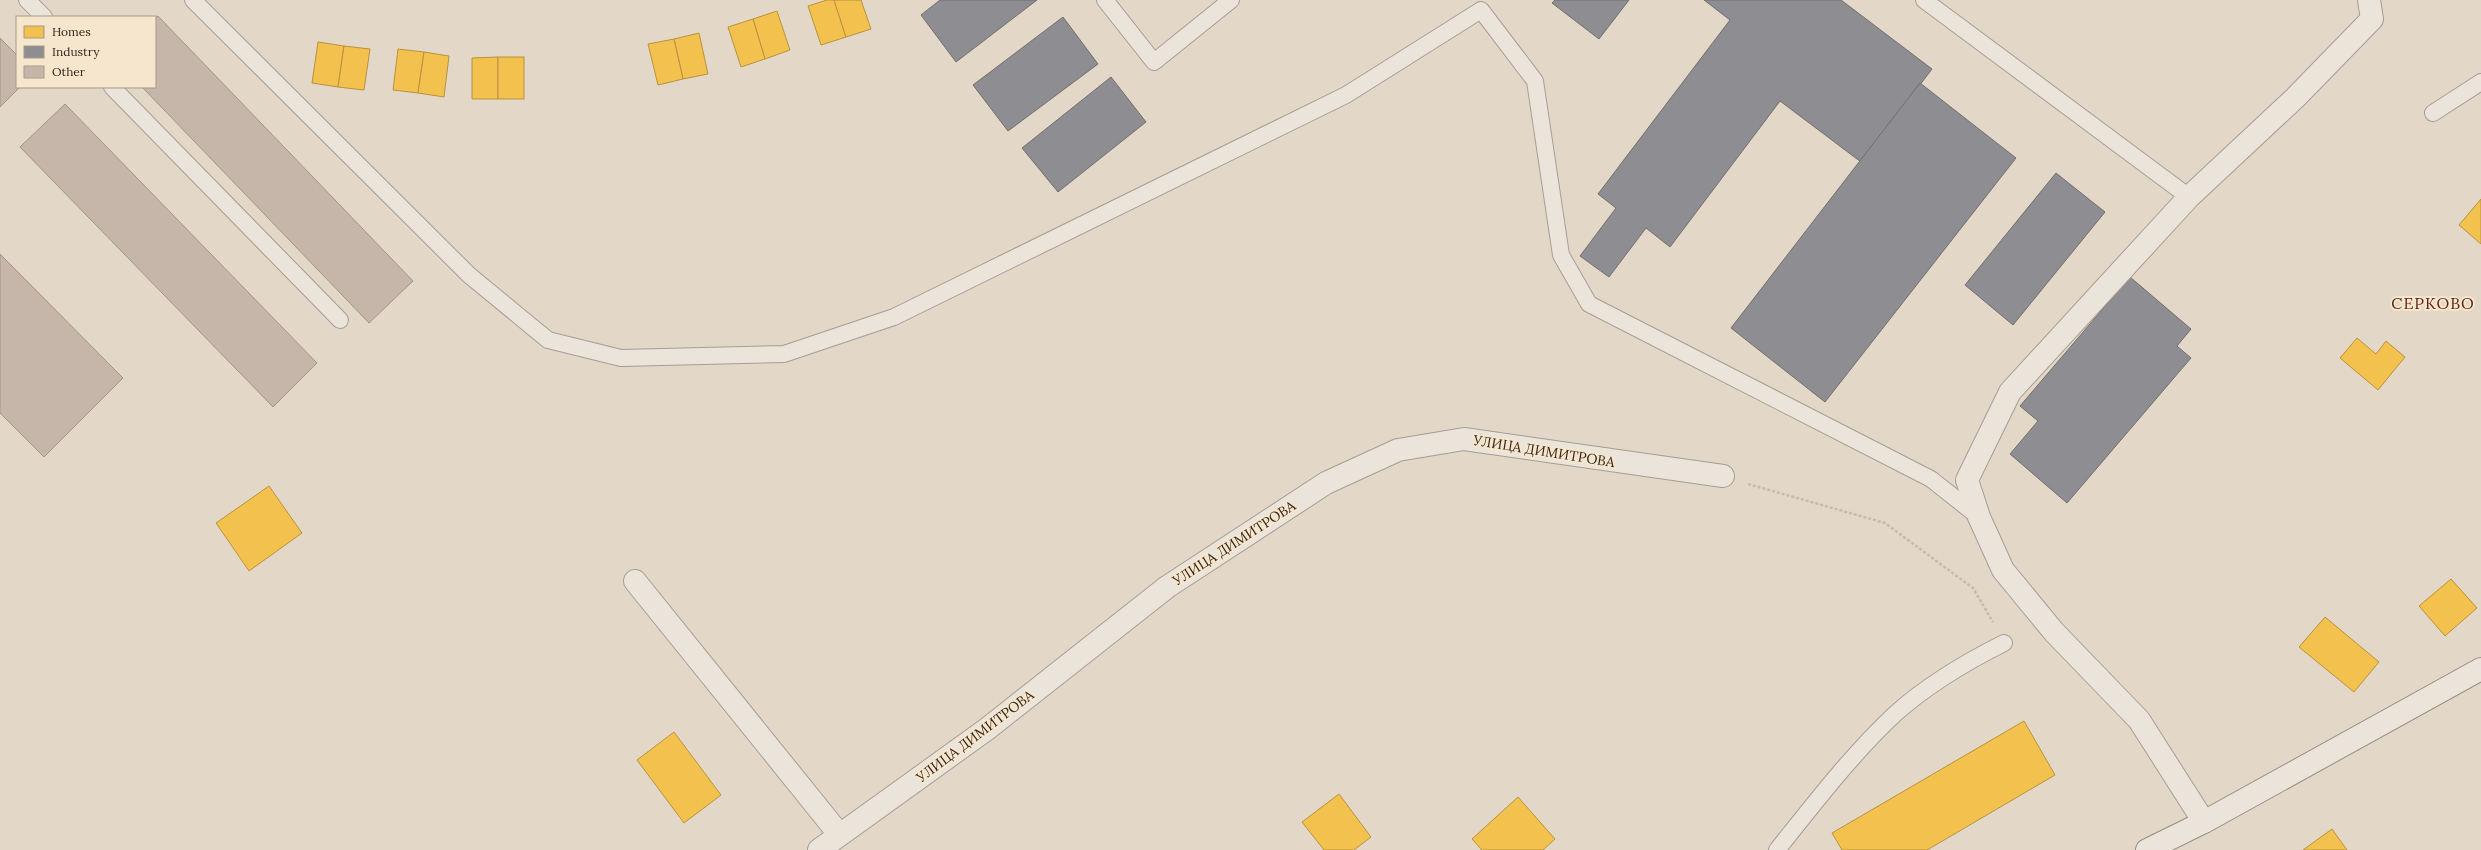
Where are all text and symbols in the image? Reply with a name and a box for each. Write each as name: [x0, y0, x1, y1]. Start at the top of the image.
legend: [16, 16, 156, 88]
text: Homes: [52, 24, 91, 39]
text: Industry: [52, 44, 100, 59]
text: Other: [52, 64, 86, 79]
district label: СЕРКОВО: [2391, 293, 2475, 313]
street label: УЛИЦА ДИМИТРОВА: [1471, 431, 1616, 471]
street label: УЛИЦА ДИМИТРОВА: [1168, 496, 1299, 590]
street label: УЛИЦА ДИМИТРОВА: [912, 686, 1038, 787]

